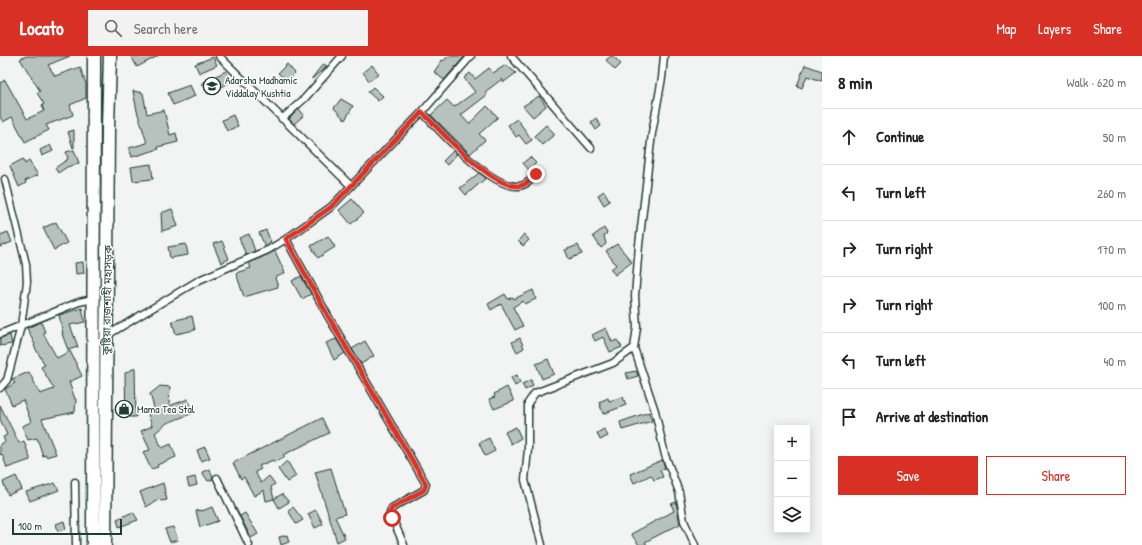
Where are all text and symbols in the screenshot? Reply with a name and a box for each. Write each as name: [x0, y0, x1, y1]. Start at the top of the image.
search box: [88, 10, 368, 46]
text: Locato: [20, 15, 64, 41]
icon: search: [102, 17, 124, 39]
text: Search here: [134, 18, 198, 39]
text: Map: [996, 19, 1016, 38]
text: Layers: [1038, 19, 1071, 38]
text: Share: [1093, 19, 1122, 38]
text: 8 min: [838, 71, 872, 94]
place label: Adarsha Madhamic Viddalay Kushtia: [225, 73, 298, 100]
text: Walk · 620 m: [1067, 73, 1126, 91]
school or university icon: Adarsha Madhamic Viddalay Kushtia: [202, 76, 222, 96]
icon: ahead: [838, 126, 860, 148]
text: Continue: [876, 126, 924, 147]
text: 50 m: [1103, 128, 1126, 146]
route end: [527, 165, 545, 183]
icon: left: [838, 182, 860, 204]
text: Turn left: [876, 182, 926, 203]
text: 260 m: [1097, 184, 1126, 202]
icon: right: [838, 238, 860, 260]
text: Turn right: [876, 238, 932, 259]
text: 170 m: [1097, 240, 1126, 258]
street label: কুষ্টিয়া রাজশাহী মহাসড়ক: [99, 245, 115, 356]
icon: right: [838, 294, 860, 316]
text: Turn right: [876, 294, 932, 315]
text: 100 m: [1098, 296, 1126, 314]
icon: left: [838, 350, 860, 372]
text: Turn left: [876, 350, 926, 371]
text: 40 m: [1103, 352, 1126, 370]
shop icon: Mama Tea Stal: [114, 399, 134, 419]
place label: Mama Tea Stal: [137, 402, 195, 416]
icon: arrive: [838, 406, 860, 428]
text: Arrive at destination: [876, 406, 988, 427]
map controls: [774, 425, 810, 533]
button: +: [774, 425, 810, 461]
button: Save: [838, 456, 978, 495]
button: Share: [986, 456, 1126, 495]
button: −: [774, 461, 810, 497]
button: layers: [774, 497, 810, 533]
route start: [383, 509, 401, 527]
scale bar: [12, 517, 122, 536]
text: 100 m: [18, 519, 42, 533]

